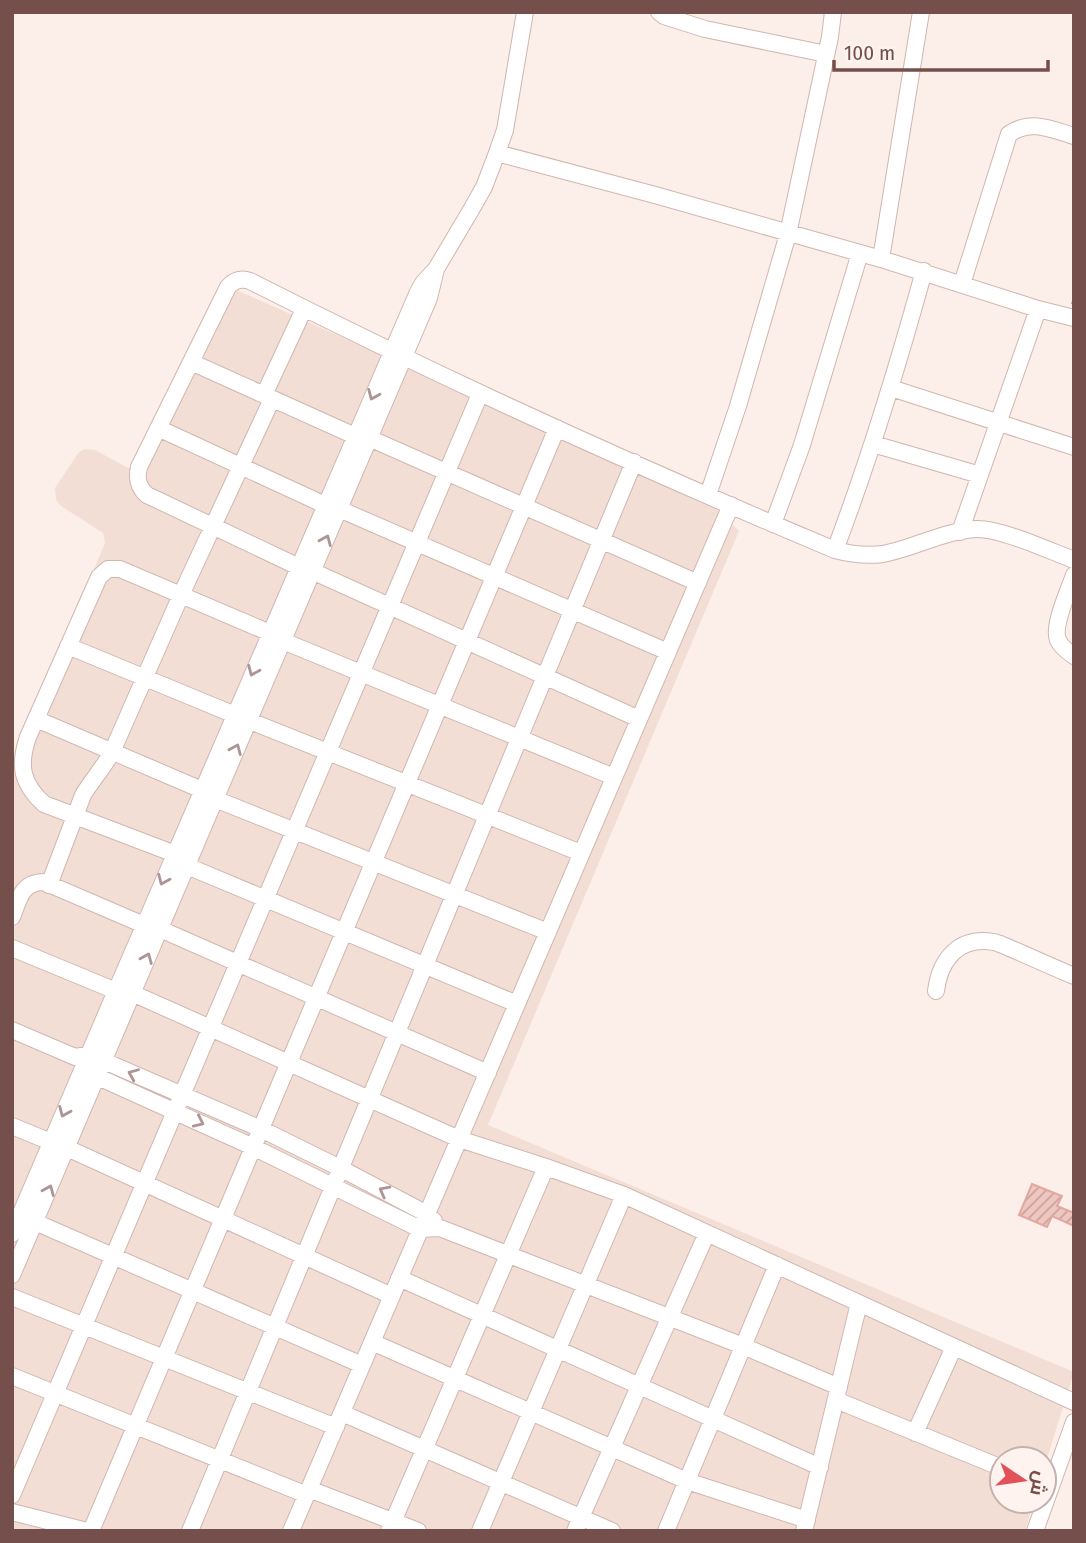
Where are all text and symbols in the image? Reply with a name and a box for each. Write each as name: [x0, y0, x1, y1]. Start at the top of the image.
scale bar: [834, 28, 1048, 72]
text: 100 m: [844, 40, 895, 66]
one-way arrow: [367, 388, 381, 400]
one-way arrow: [317, 534, 331, 546]
one-way arrow: [247, 664, 261, 677]
one-way arrow: [228, 744, 242, 756]
one-way arrow: [157, 873, 171, 886]
one-way arrow: [139, 953, 153, 965]
one-way arrow: [128, 1068, 140, 1082]
one-way arrow: [58, 1105, 72, 1117]
one-way arrow: [191, 1114, 204, 1128]
one-way arrow: [40, 1185, 54, 1197]
one-way arrow: [378, 1185, 391, 1199]
north arrow: [988, 1445, 1058, 1515]
text: ش: [1025, 1469, 1053, 1498]

